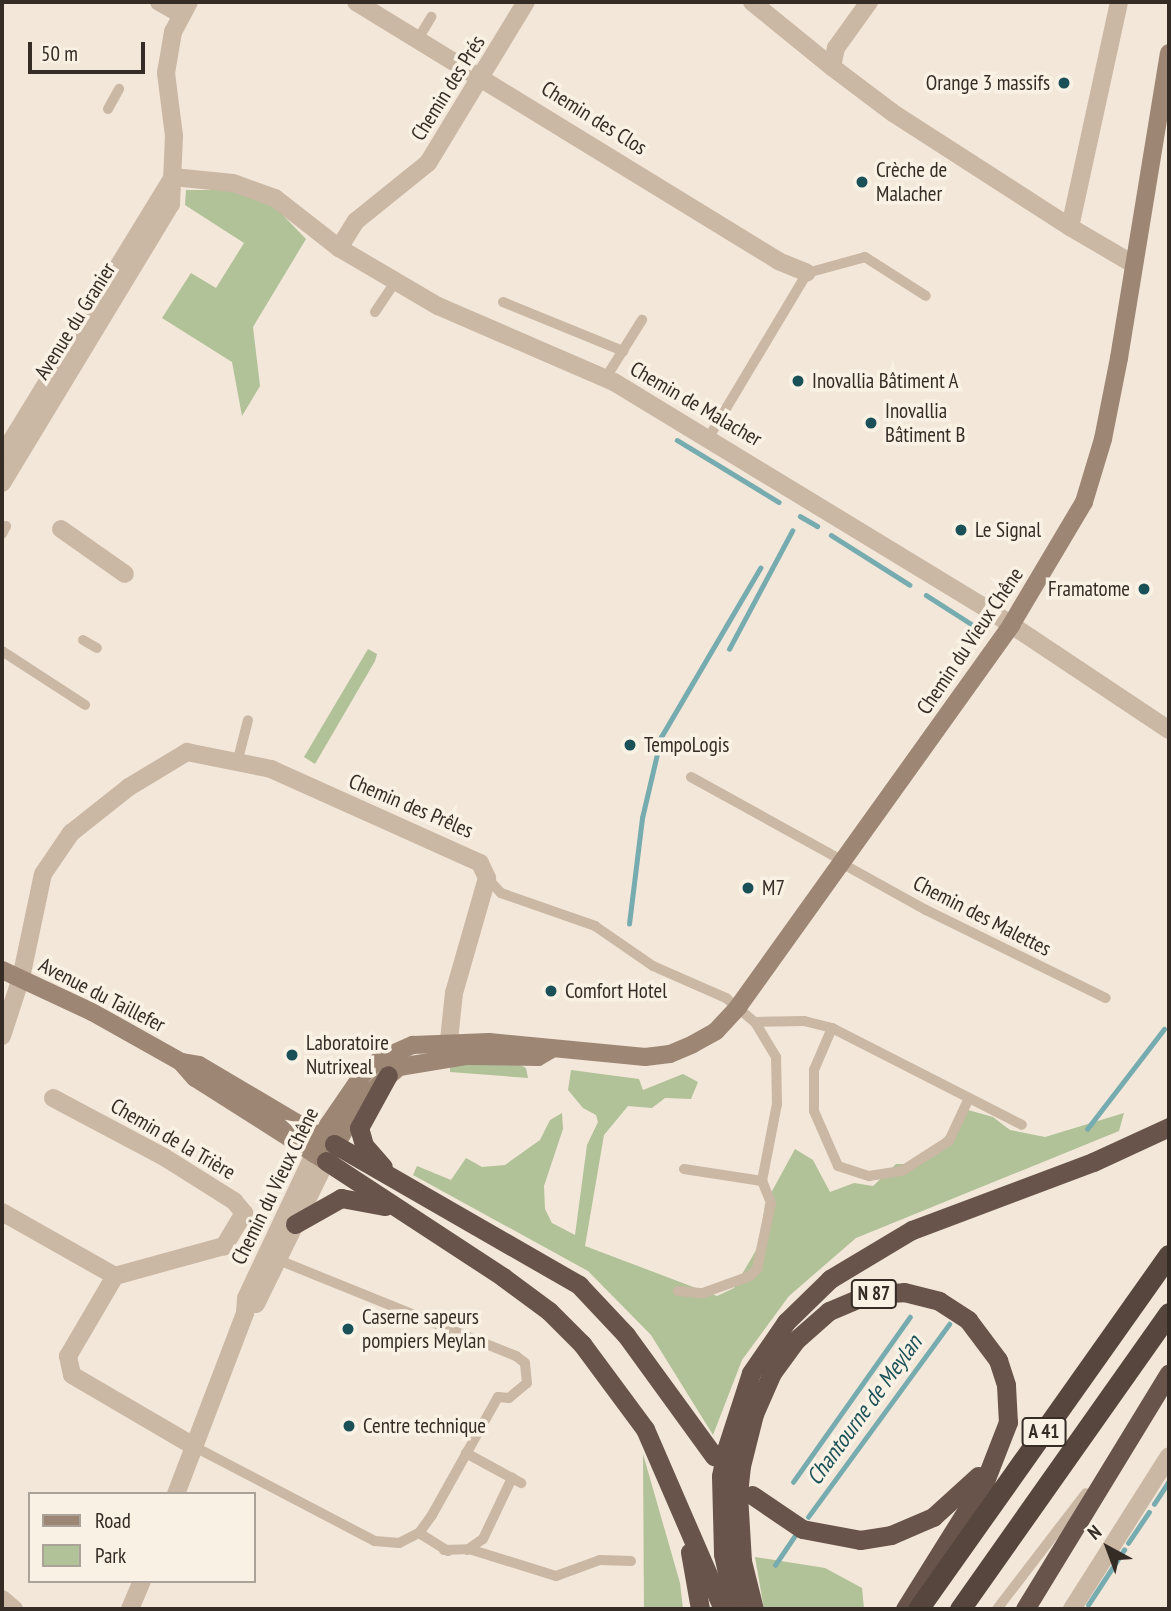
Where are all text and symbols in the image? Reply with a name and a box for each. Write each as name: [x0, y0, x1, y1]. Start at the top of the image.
scale bar: [32, 28, 149, 72]
street label: Chemin des Prés: [406, 31, 490, 145]
text: 50 m: [41, 40, 78, 67]
place label: Orange 3 massifs: [926, 70, 1050, 96]
marker: Orange 3 massifs: [1056, 75, 1072, 91]
street label: Chemin des Clos: [537, 76, 651, 160]
place label: Crèche de Malacher: [876, 157, 947, 207]
marker: Crèche de Malacher: [854, 174, 870, 190]
street label: Avenue du Granier: [29, 258, 121, 384]
street label: Chemin de Malacher: [626, 356, 766, 452]
place label: Inovallia Bâtiment A: [812, 368, 959, 394]
marker: Inovallia Bâtiment A: [790, 373, 806, 389]
place label: Inovallia Bâtiment B: [885, 398, 965, 448]
marker: Inovallia Bâtiment B: [863, 415, 879, 431]
place label: Le Signal: [975, 517, 1041, 543]
marker: Le Signal: [953, 522, 969, 538]
street label: Chemin du Vieux Chêne: [911, 562, 1029, 720]
place label: Framatome: [1048, 576, 1130, 602]
marker: Framatome: [1136, 581, 1152, 597]
place label: TempoLogis: [644, 732, 729, 758]
marker: TempoLogis: [622, 737, 638, 753]
street label: Chemin des Prêles: [345, 768, 477, 844]
street label: Chemin des Malettes: [909, 870, 1055, 962]
place label: M7: [762, 875, 785, 901]
marker: M7: [740, 880, 756, 896]
street label: Avenue du Taillefer: [34, 952, 170, 1038]
place label: Comfort Hotel: [565, 978, 667, 1004]
marker: Comfort Hotel: [543, 983, 559, 999]
place label: Laboratoire Nutrixeal: [306, 1030, 389, 1080]
marker: Laboratoire Nutrixeal: [284, 1047, 300, 1063]
street label: Chemin de la Trière: [106, 1093, 240, 1185]
street label: Chemin du Vieux Chêne: [226, 1103, 324, 1269]
road number: N 87: [850, 1278, 898, 1310]
place label: Caserne sapeurs pompiers Meylan: [362, 1304, 486, 1354]
marker: Caserne sapeurs pompiers Meylan: [340, 1321, 356, 1337]
water label: Chantourne de Meylan: [800, 1330, 928, 1490]
place label: Centre technique: [363, 1413, 486, 1439]
road number: A 41: [1020, 1416, 1068, 1448]
marker: Centre technique: [341, 1418, 357, 1434]
legend: [28, 1492, 256, 1583]
text: Road: [95, 1507, 131, 1534]
north arrow: [1073, 1513, 1143, 1583]
text: N: [1082, 1520, 1106, 1545]
text: Park: [95, 1542, 126, 1569]

